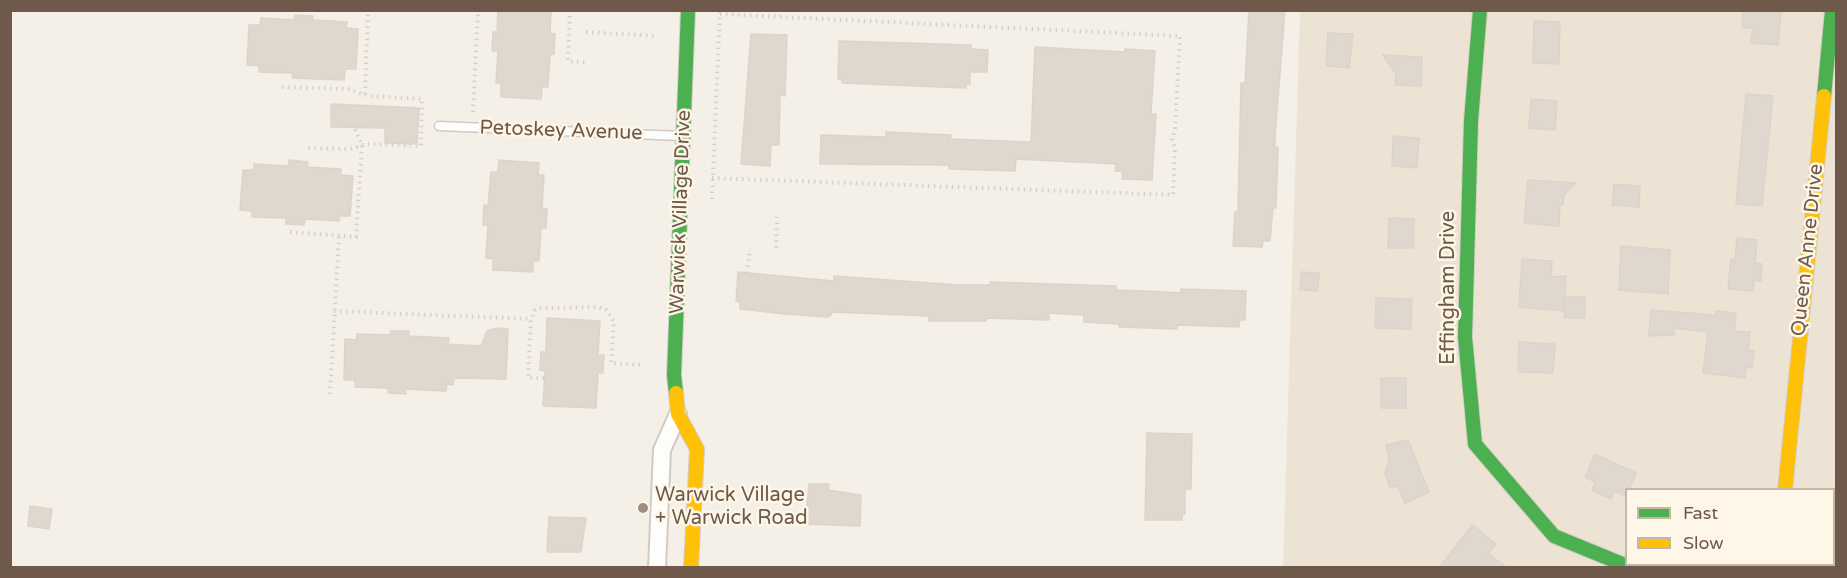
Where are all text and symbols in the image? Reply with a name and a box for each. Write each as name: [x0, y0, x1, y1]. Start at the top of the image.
street label: Warwick Village Drive: [665, 110, 697, 314]
street label: Petoskey Avenue: [479, 116, 643, 146]
street label: Queen Anne Drive: [1787, 163, 1829, 337]
street label: Effingham Drive: [1437, 211, 1461, 365]
place label: Warwick Village + Warwick Road: [655, 484, 808, 531]
legend: [1625, 488, 1835, 566]
marker: Warwick Village + Warwick Road: [636, 501, 650, 515]
text: Fast: [1683, 502, 1718, 524]
text: Slow: [1683, 532, 1724, 554]

